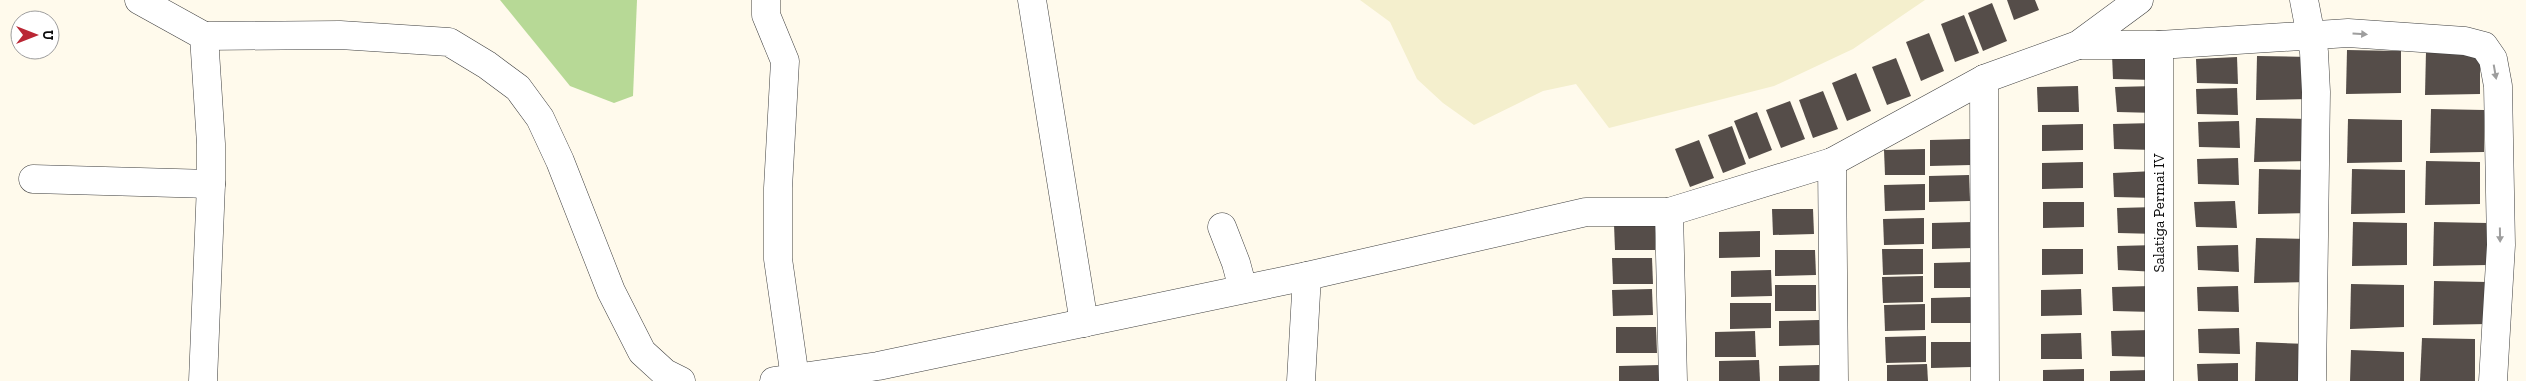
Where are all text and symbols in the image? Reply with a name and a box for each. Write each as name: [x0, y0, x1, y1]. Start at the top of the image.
north arrow: [10, 10, 60, 60]
text: U: [39, 30, 56, 40]
one-way arrow: [2352, 30, 2368, 38]
one-way arrow: [2492, 65, 2500, 81]
street label: Salatiga Permai IV: [2150, 153, 2168, 273]
one-way arrow: [2497, 227, 2505, 243]

